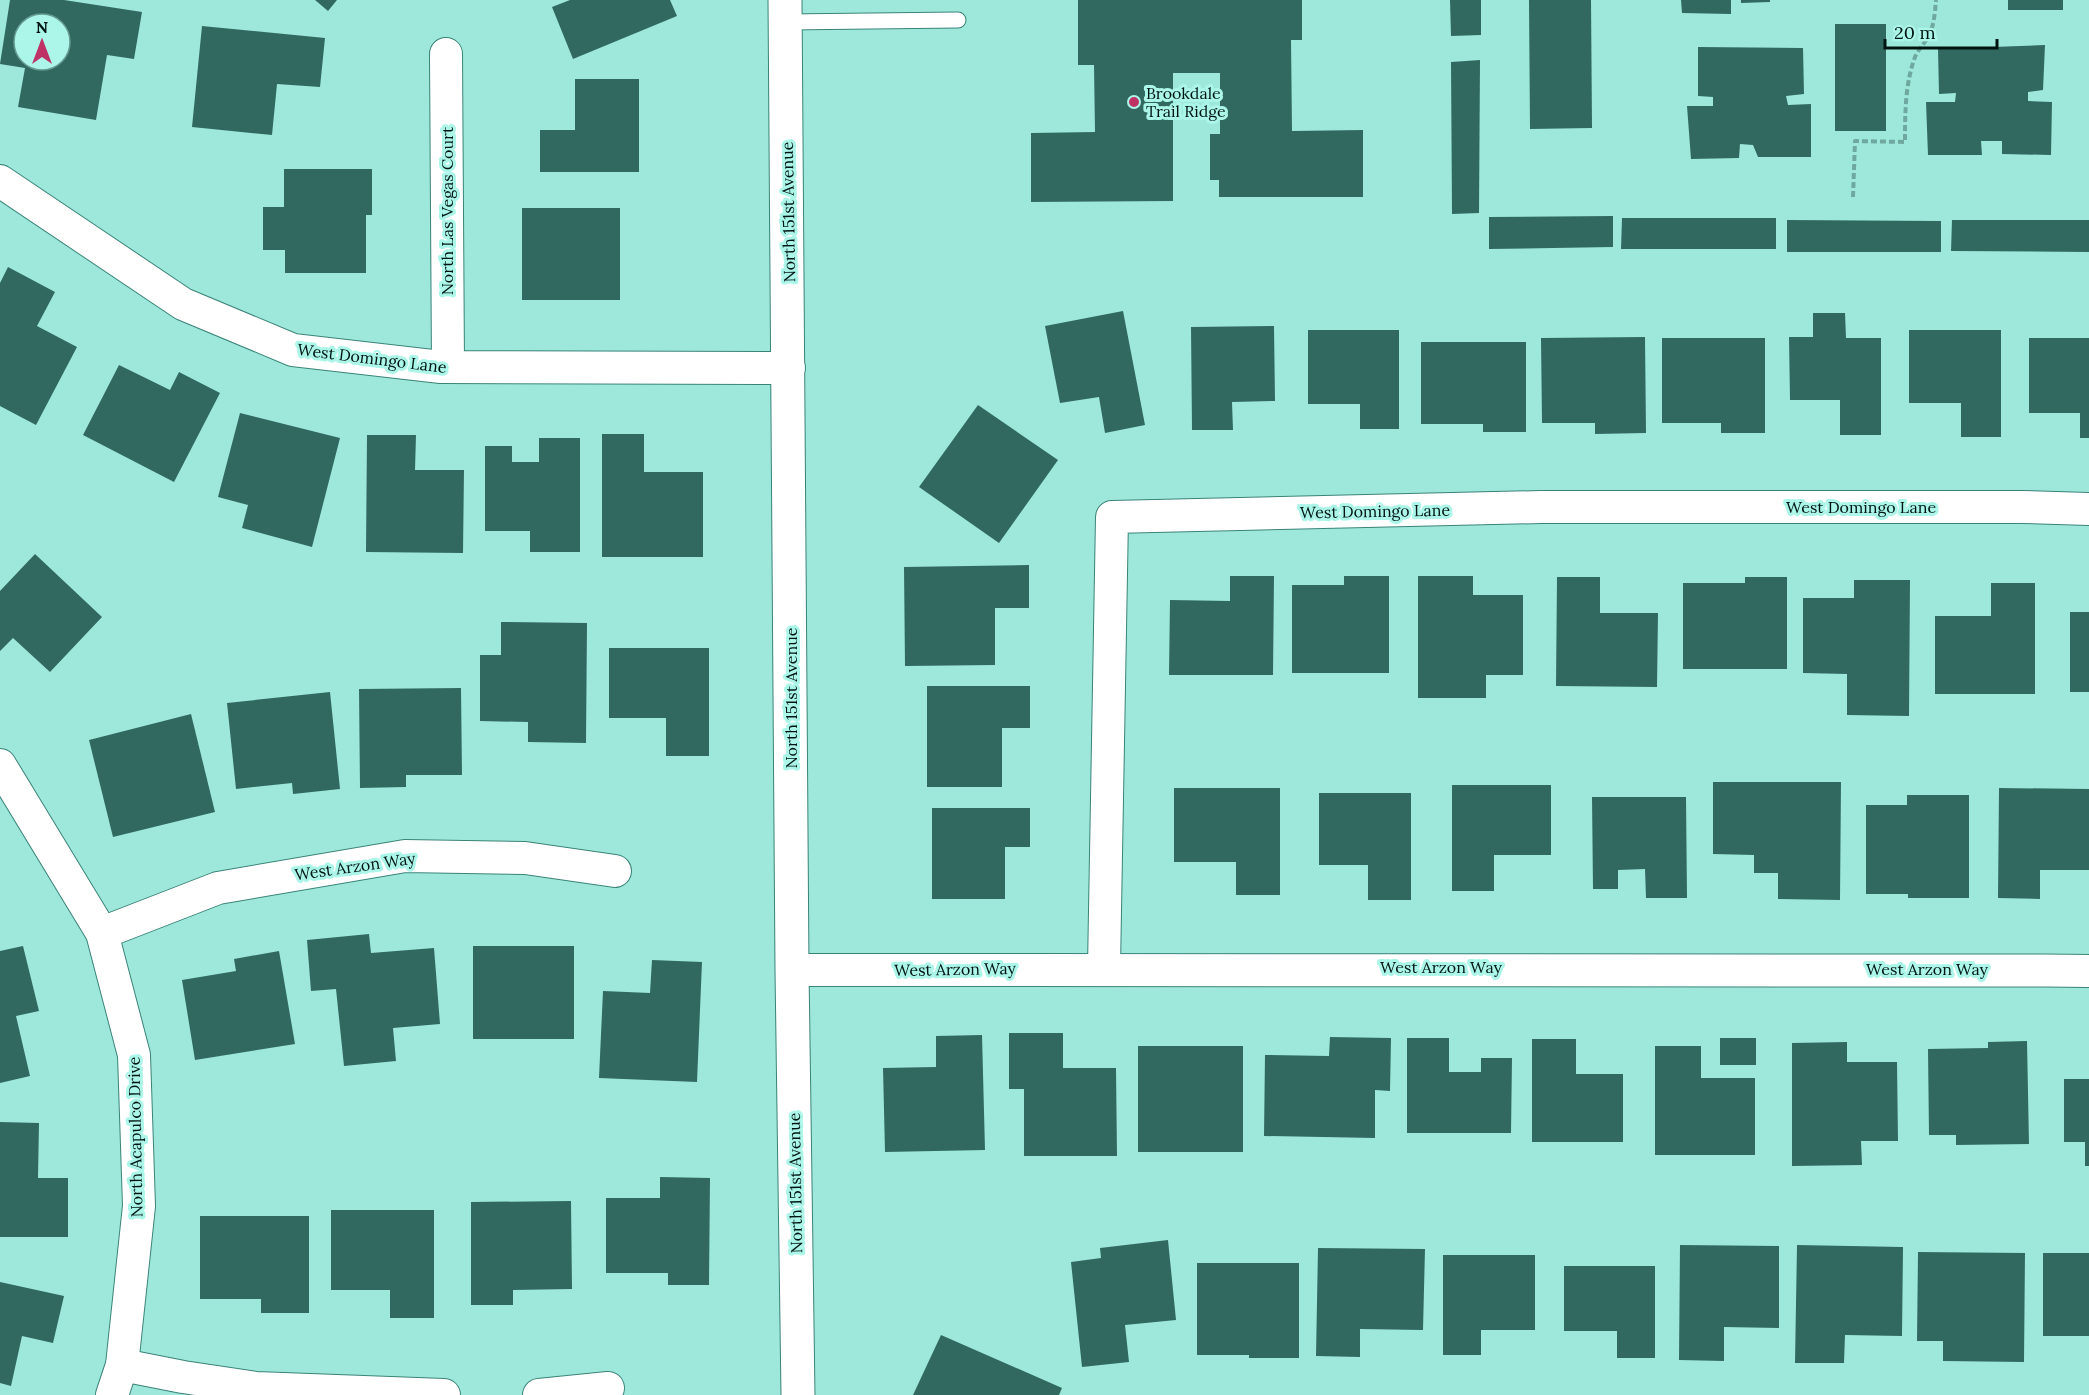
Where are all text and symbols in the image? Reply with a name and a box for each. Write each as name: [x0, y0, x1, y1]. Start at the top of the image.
north arrow: [12, 12, 72, 72]
scale bar: [1885, 12, 1998, 50]
text: N: [36, 17, 48, 37]
text: 20 m: [1894, 21, 1936, 44]
place label: Brookdale Trail Ridge: [1146, 83, 1226, 121]
marker: Brookdale Trail Ridge: [1127, 95, 1141, 109]
street label: North Las Vegas Court: [437, 126, 457, 295]
street label: North 151st Avenue: [777, 141, 799, 283]
street label: West Domingo Lane: [296, 339, 448, 377]
street label: West Domingo Lane: [1786, 497, 1936, 517]
street label: West Domingo Lane: [1300, 500, 1451, 522]
street label: North 151st Avenue: [781, 627, 801, 768]
street label: West Arzon Way: [293, 848, 417, 884]
street label: West Arzon Way: [1380, 957, 1503, 977]
street label: West Arzon Way: [894, 958, 1017, 980]
street label: West Arzon Way: [1866, 959, 1989, 979]
street label: North Acapulco Drive: [124, 1056, 146, 1217]
street label: North 151st Avenue: [784, 1112, 806, 1254]

